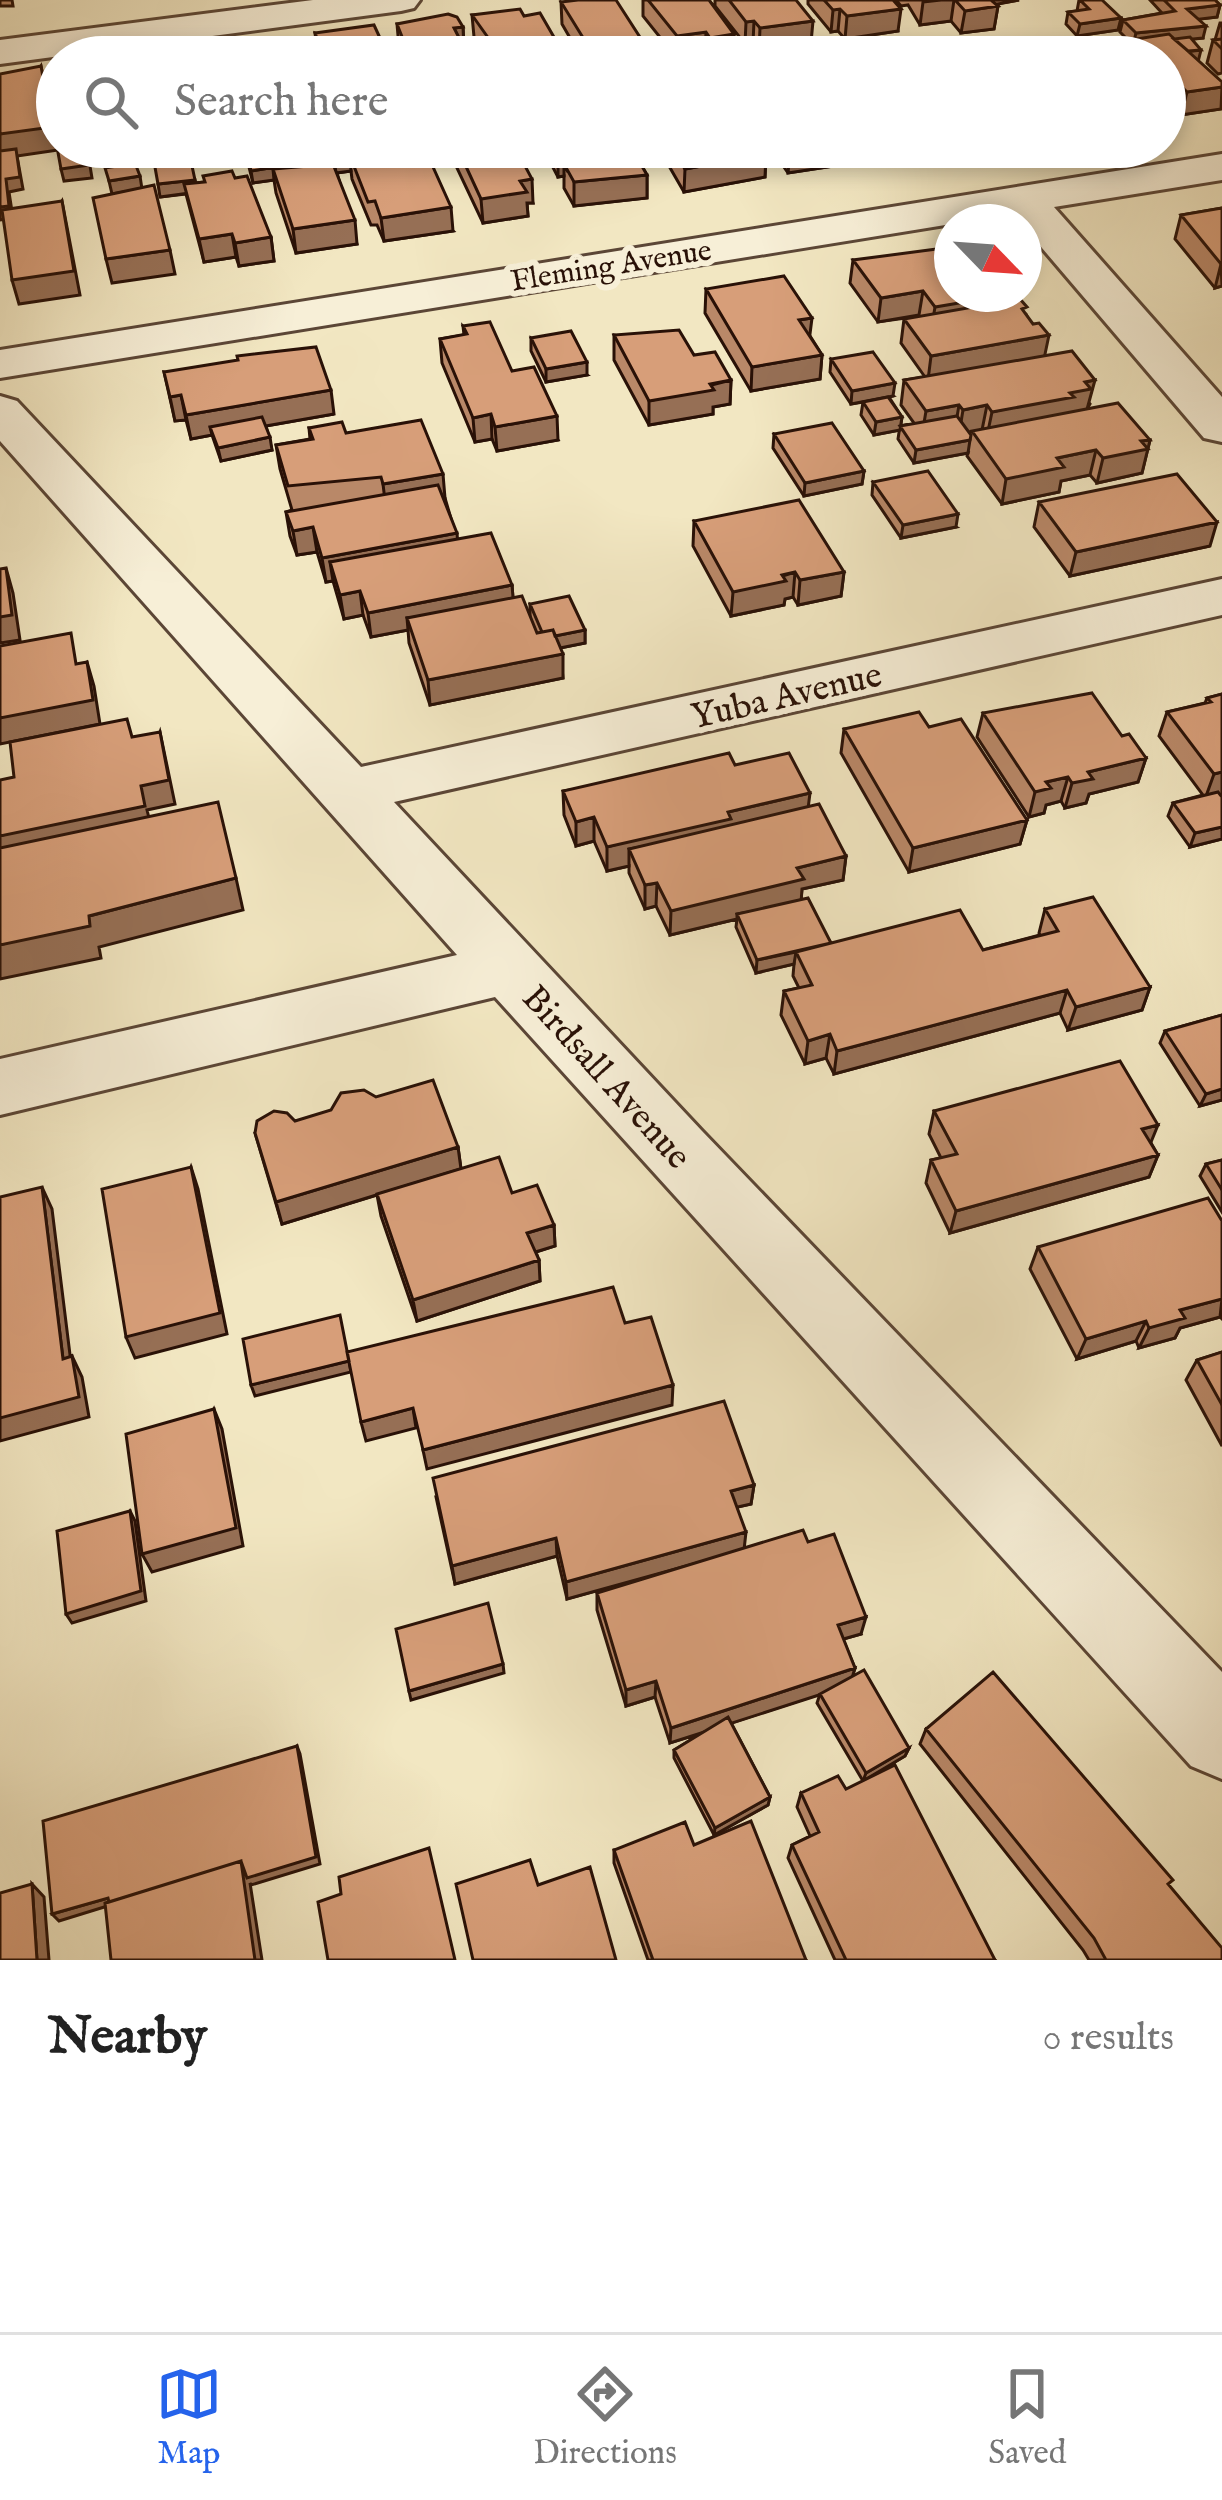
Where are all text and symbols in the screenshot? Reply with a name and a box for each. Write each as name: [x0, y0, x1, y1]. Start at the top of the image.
search box: [36, 36, 1186, 168]
icon: search: [78, 69, 144, 135]
text: Search here: [174, 74, 388, 131]
north arrow: [934, 204, 1042, 312]
street label: Fleming Avenue: [508, 232, 714, 302]
street label: Yuba Avenue: [687, 653, 886, 741]
street label: Birdsall Avenue: [511, 977, 700, 1179]
text: Nearby: [48, 2006, 207, 2071]
text: 0 results: [1042, 2014, 1174, 2063]
tab: Map: [156, 2361, 222, 2475]
tab: Directions: [533, 2361, 677, 2475]
tab: Saved: [988, 2361, 1066, 2475]

